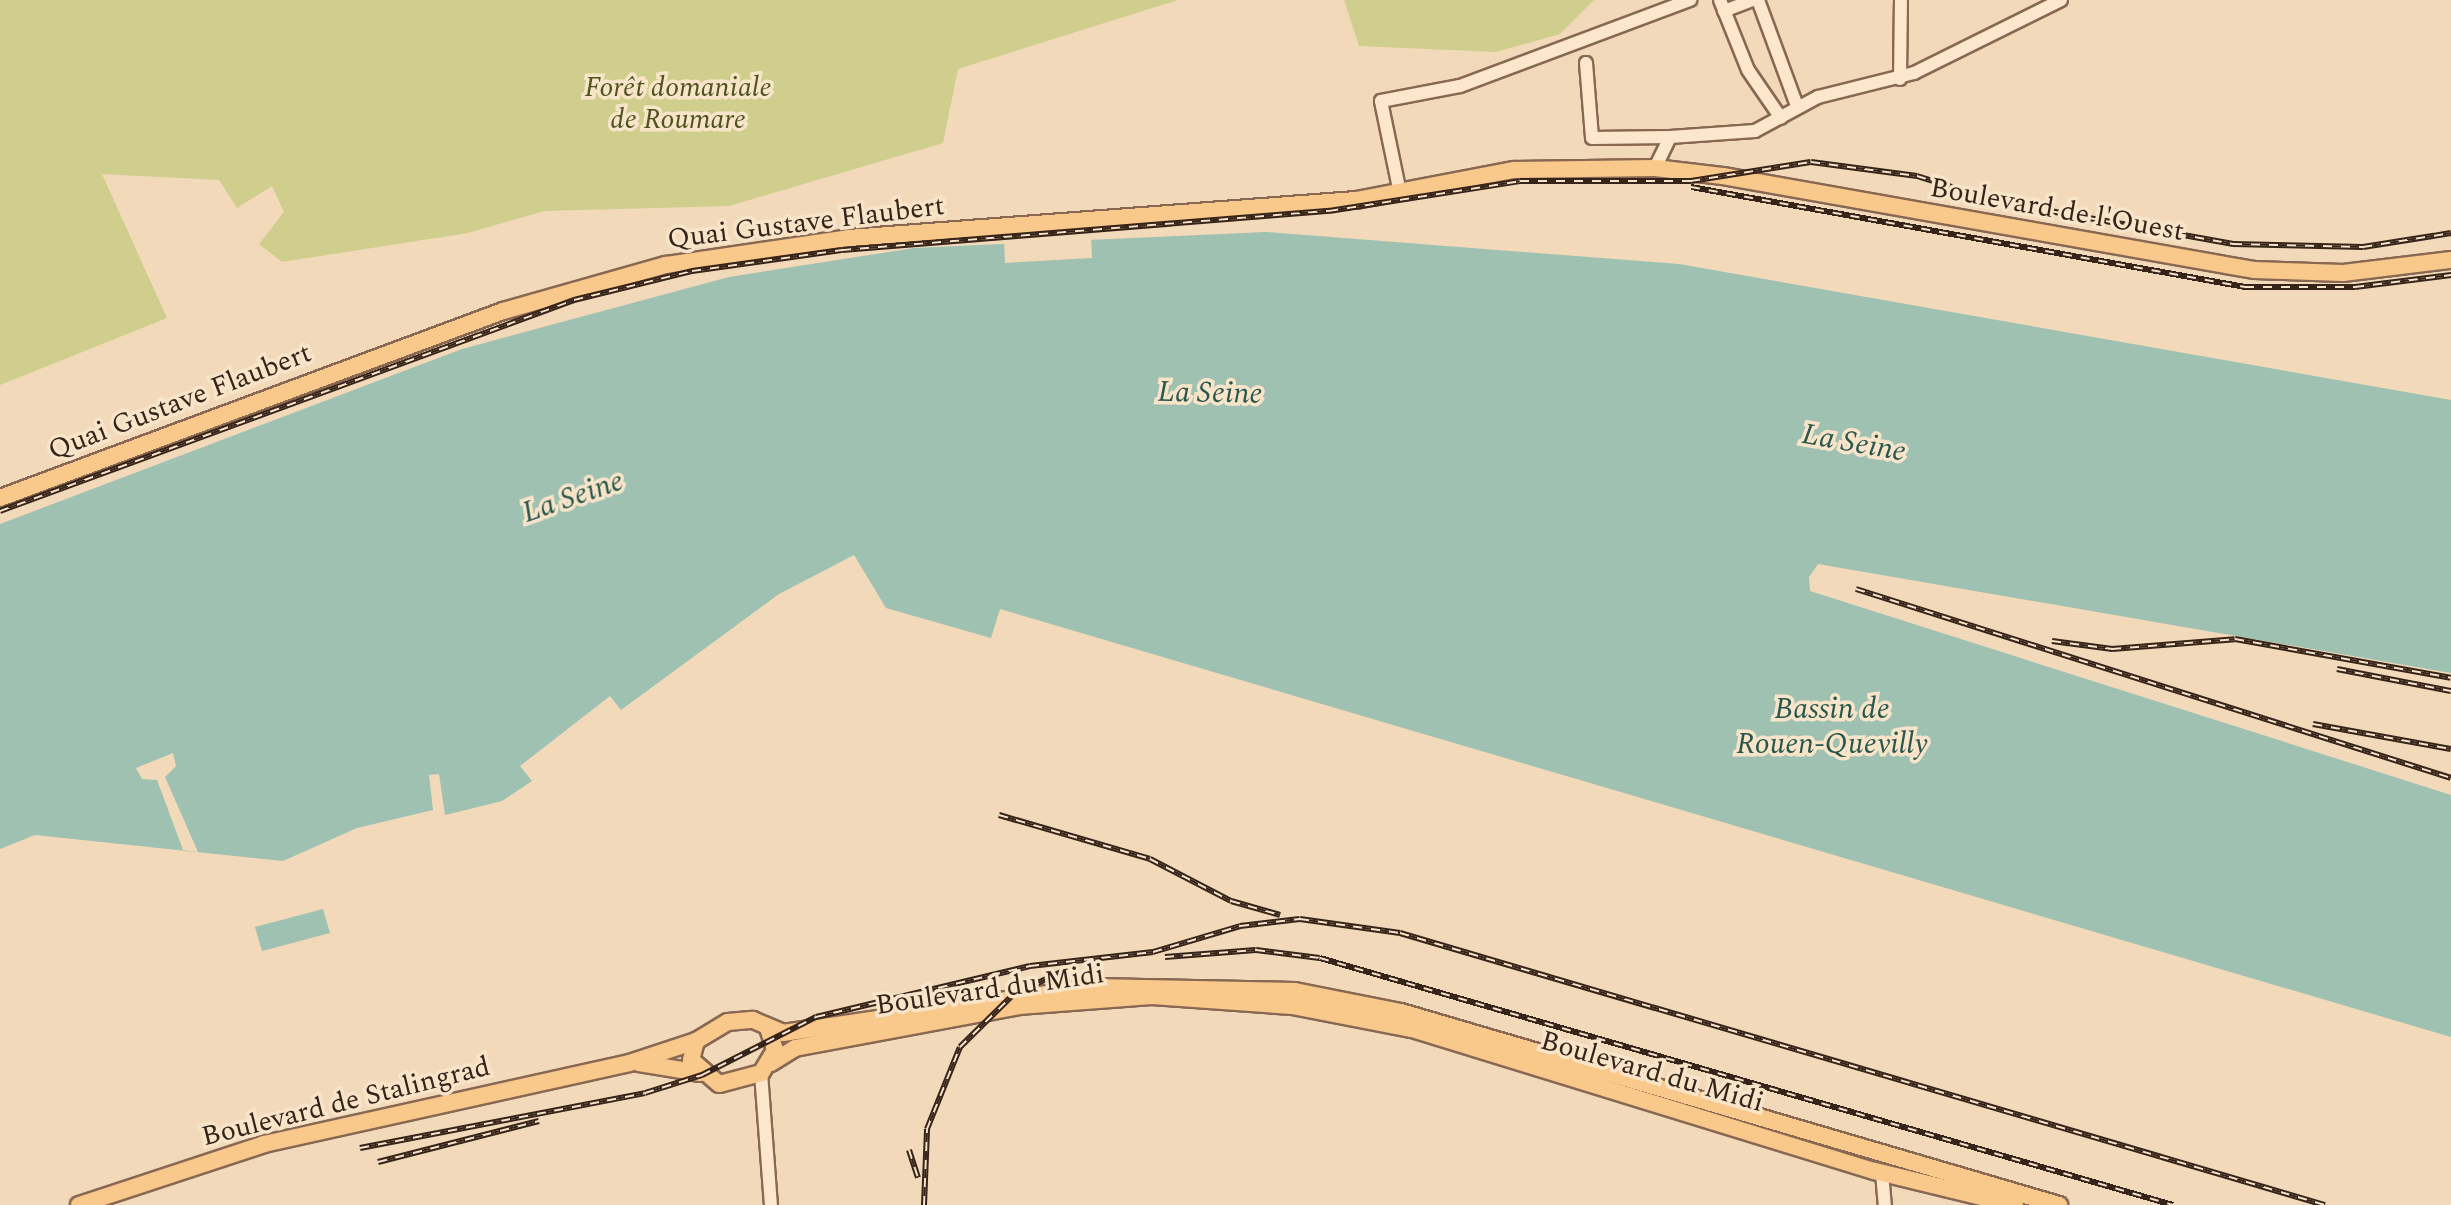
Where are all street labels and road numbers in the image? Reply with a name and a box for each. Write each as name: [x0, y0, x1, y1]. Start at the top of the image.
street label: Boulevard de l'Ouest: [1927, 171, 2187, 249]
street label: Quai Gustave Flaubert: [665, 189, 947, 257]
street label: Quai Gustave Flaubert: [44, 336, 316, 468]
street label: Boulevard du Midi: [873, 957, 1107, 1023]
street label: Boulevard du Midi: [1537, 1024, 1767, 1120]
street label: Boulevard de Stalingrad: [198, 1050, 494, 1154]

